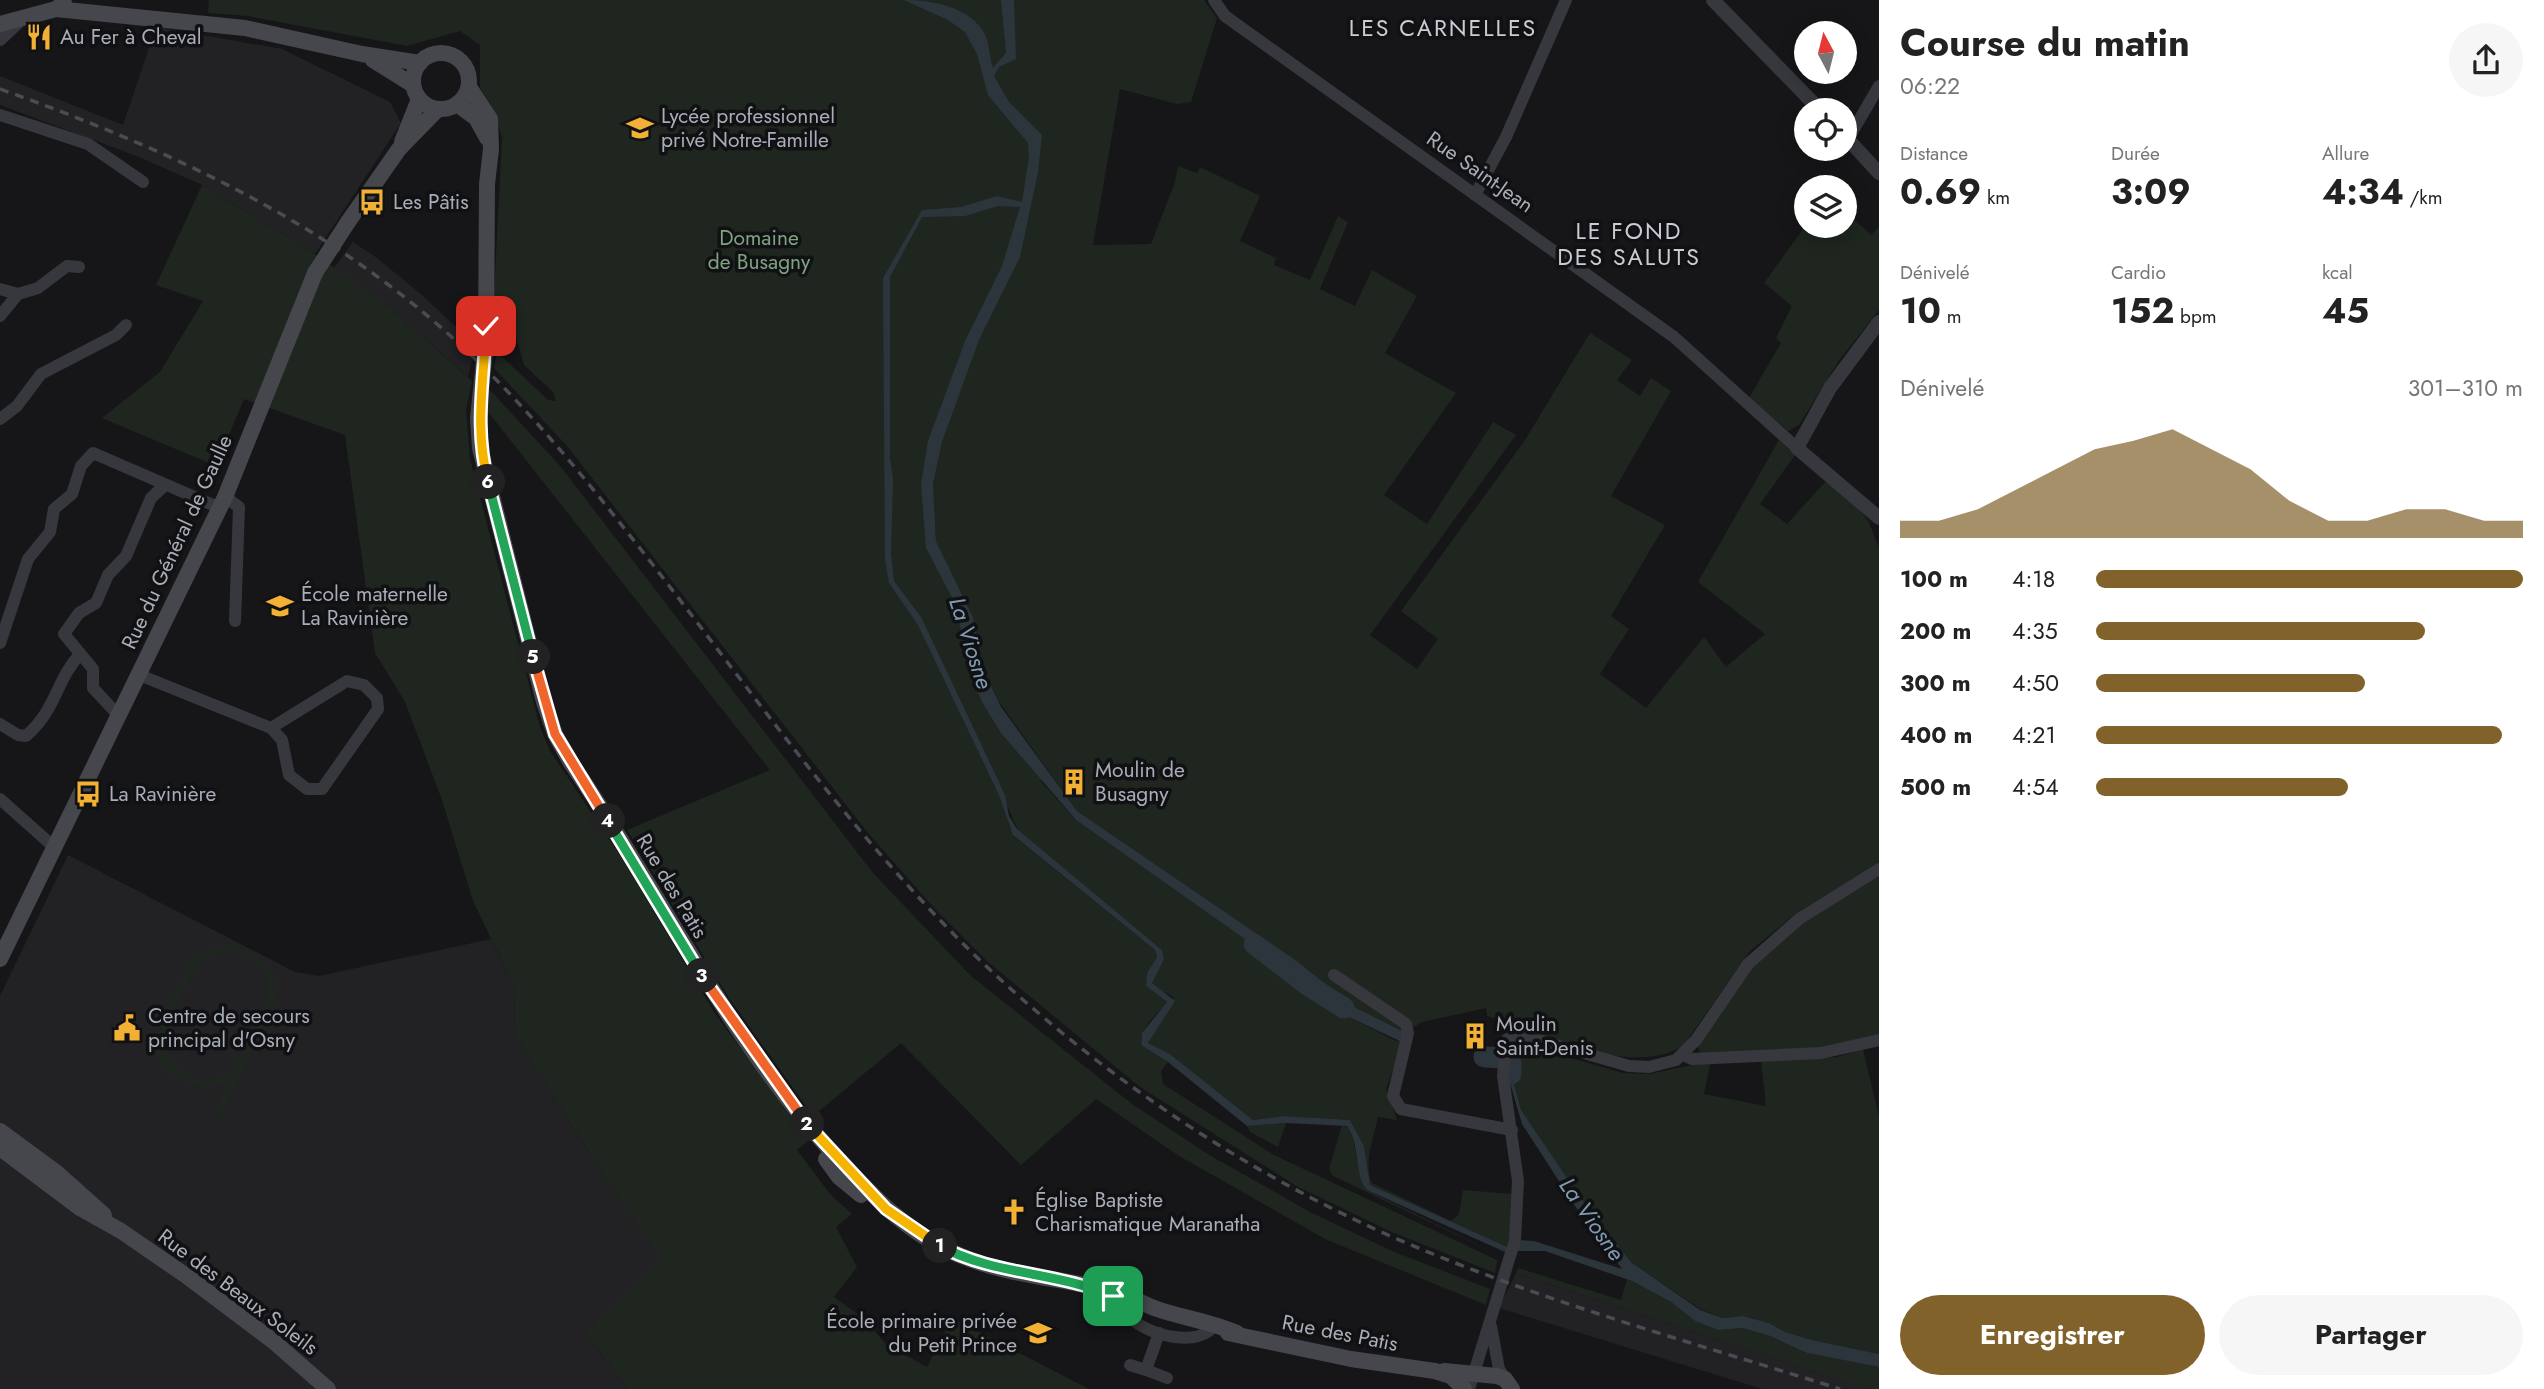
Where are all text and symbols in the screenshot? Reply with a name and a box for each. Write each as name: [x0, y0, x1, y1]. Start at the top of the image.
district label: LES CARNELLES: [1349, 11, 1537, 45]
text: Course du matin: [1900, 15, 2190, 70]
north arrow: [1794, 21, 1857, 84]
map controls: [1794, 21, 1857, 238]
restaurant icon: Au Fer à Cheval: [24, 22, 54, 52]
place label: Au Fer à Cheval: [60, 22, 202, 52]
button: share: [2449, 23, 2523, 97]
text: 06:22: [1900, 69, 1960, 103]
button: locate: [1794, 98, 1857, 161]
place label: Lycée professionnel privé Notre-Famille: [661, 101, 835, 155]
school or university icon: Lycée professionnel privé Notre-Famille: [625, 113, 655, 143]
street label: Rue Saint-Jean: [1420, 124, 1540, 220]
text: Distance: [1900, 140, 1968, 167]
text: Durée: [2111, 140, 2160, 167]
text: Allure: [2322, 140, 2369, 167]
text: 0.69: [1900, 167, 1981, 217]
text: 3:09: [2111, 167, 2191, 217]
text: 4:34: [2322, 167, 2404, 217]
button: layers: [1794, 175, 1857, 238]
text: km: [1981, 184, 2010, 211]
text: /km: [2404, 184, 2443, 211]
bus stop icon: Les Pâtis: [357, 187, 387, 217]
place label: Les Pâtis: [393, 187, 469, 217]
district label: LE FOND DES SALUTS: [1557, 214, 1701, 274]
park label: Domaine de Busagny: [708, 223, 811, 277]
text: Dénivelé: [1900, 259, 1970, 286]
text: Cardio: [2111, 259, 2166, 286]
text: kcal: [2322, 259, 2353, 286]
text: 10: [1900, 286, 1941, 336]
text: 152: [2111, 286, 2174, 336]
text: 45: [2322, 286, 2369, 336]
pin: [456, 296, 516, 356]
text: m: [1941, 303, 1962, 330]
text: bpm: [2174, 303, 2217, 330]
icon: check: [467, 307, 505, 345]
text: Dénivelé: [1900, 371, 1984, 405]
text: 301–310 m: [2408, 371, 2523, 405]
street label: Rue du Général de Gaulle: [114, 430, 240, 654]
pin: 6: [470, 464, 505, 500]
text: 6: [481, 468, 494, 495]
text: 100 m: [1900, 562, 1968, 596]
text: 4:18: [2012, 562, 2055, 596]
place label: École maternelle La Ravinière: [301, 579, 448, 633]
school or university icon: École maternelle La Ravinière: [265, 591, 295, 621]
water label: La Viosne: [940, 593, 1002, 694]
text: 200 m: [1900, 614, 1971, 648]
text: 4:35: [2012, 614, 2058, 648]
pin: 5: [516, 640, 550, 674]
text: 5: [526, 643, 539, 670]
text: 300 m: [1900, 666, 1971, 700]
text: 4:50: [2012, 666, 2059, 700]
text: 400 m: [1900, 718, 1972, 752]
text: 4:21: [2012, 718, 2056, 752]
place label: Moulin de Busagny: [1095, 755, 1185, 809]
building icon: Moulin de Busagny: [1059, 767, 1089, 797]
text: 500 m: [1900, 770, 1971, 804]
text: 4:54: [2012, 770, 2059, 804]
bus stop icon: La Ravinière: [73, 779, 103, 809]
place label: La Ravinière: [109, 779, 216, 809]
pin: 4: [590, 804, 626, 838]
text: 4: [601, 807, 614, 834]
street label: Rue des Patis: [629, 828, 715, 944]
pin: 3: [684, 958, 720, 993]
text: 3: [696, 962, 707, 989]
place label: Centre de secours principal d'Osny: [148, 1001, 310, 1055]
place label: Moulin Saint-Denis: [1496, 1009, 1594, 1063]
public building icon: Centre de secours principal d'Osny: [112, 1013, 142, 1043]
building icon: Moulin Saint-Denis: [1460, 1021, 1490, 1051]
pin: 2: [790, 1106, 824, 1142]
text: 2: [800, 1110, 813, 1137]
water label: La Viosne: [1551, 1170, 1633, 1268]
place label: Église Baptiste Charismatique Maranatha: [1035, 1185, 1260, 1239]
church icon: Église Baptiste Charismatique Maranatha: [999, 1197, 1029, 1227]
street label: Rue des Beaux Soleils: [152, 1222, 324, 1362]
pin: 1: [922, 1228, 958, 1264]
text: 1: [935, 1232, 944, 1259]
pin: [1083, 1266, 1143, 1326]
icon: arrive: [1094, 1277, 1132, 1315]
button: Enregistrer: [1900, 1295, 2205, 1375]
button: Partager: [2219, 1295, 2523, 1375]
place label: École primaire privée du Petit Prince: [826, 1306, 1017, 1360]
street label: Rue des Patis: [1280, 1307, 1400, 1359]
school or university icon: École primaire privée du Petit Prince: [1023, 1318, 1053, 1348]

